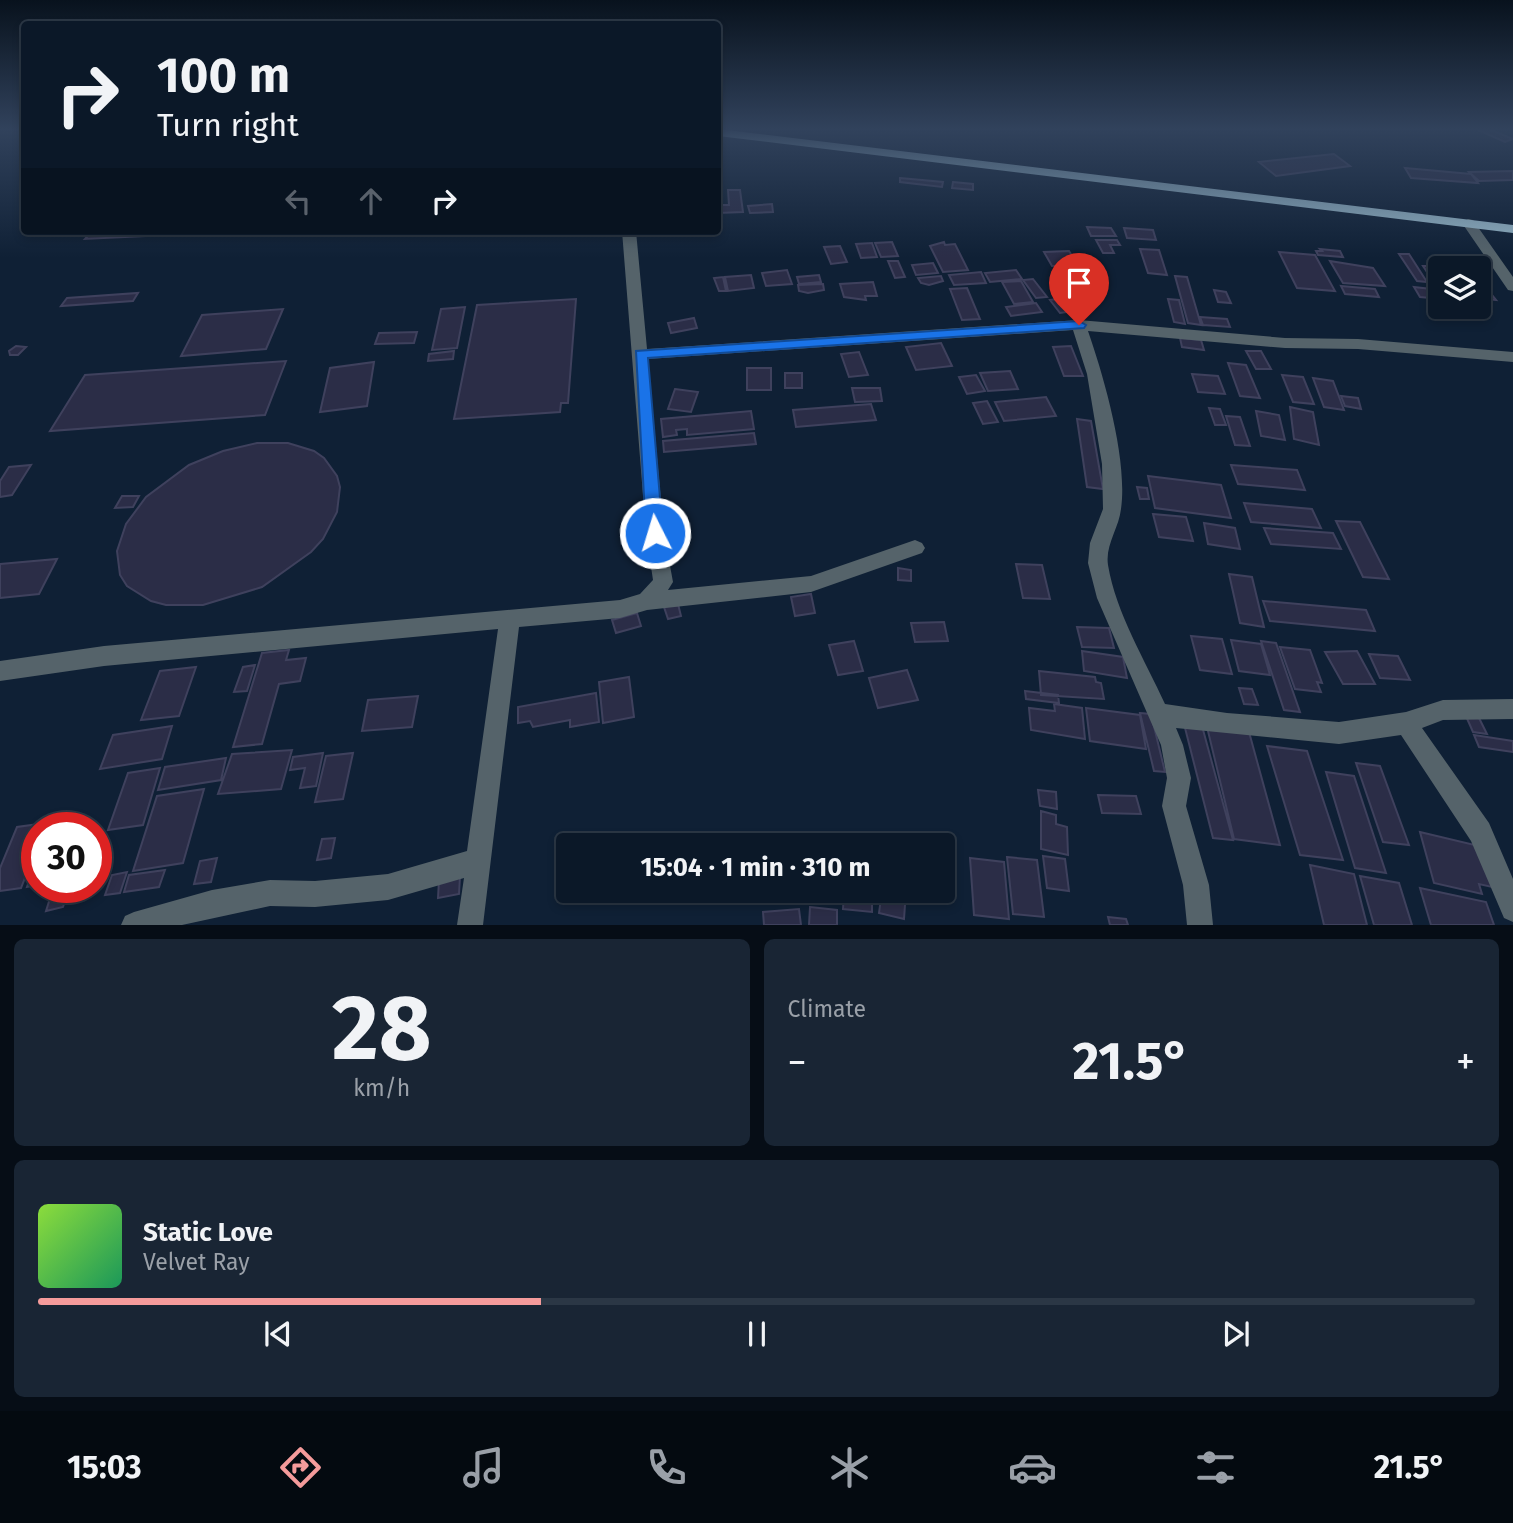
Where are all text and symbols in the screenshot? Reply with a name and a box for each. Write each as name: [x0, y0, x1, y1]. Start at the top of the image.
text: 100 m: [157, 46, 290, 105]
icon: right: [42, 49, 133, 140]
text: Turn right: [157, 106, 299, 144]
icon: left: [279, 182, 317, 220]
icon: ahead: [352, 182, 390, 220]
icon: right: [425, 182, 463, 220]
pin: [1049, 253, 1109, 325]
map controls: [1428, 256, 1491, 319]
button: layers: [1428, 256, 1491, 319]
icon: arrive: [1060, 264, 1098, 302]
position arrow: [618, 496, 692, 570]
speed limit sign: 30: [21, 812, 112, 903]
text: 15:04 · 1 min · 310 m: [640, 852, 871, 883]
text: 28: [332, 974, 432, 1083]
text: Climate: [788, 995, 866, 1023]
text: 21.5°: [1073, 1030, 1190, 1093]
text: −: [788, 1039, 807, 1085]
text: +: [1456, 1039, 1475, 1085]
text: km/h: [353, 1074, 410, 1102]
text: Static Love: [143, 1217, 273, 1248]
text: Velvet Ray: [143, 1248, 250, 1276]
icon: previous: [259, 1315, 297, 1353]
icon: pause: [738, 1315, 776, 1353]
icon: next: [1217, 1315, 1255, 1353]
icon: directions: [276, 1443, 325, 1492]
icon: music: [459, 1443, 508, 1492]
icon: phone: [642, 1443, 691, 1492]
icon: climate: [825, 1443, 874, 1492]
icon: car: [1008, 1443, 1057, 1492]
icon: filters: [1191, 1443, 1240, 1492]
text: 15:03: [67, 1448, 142, 1486]
text: 21.5°: [1374, 1448, 1446, 1486]

